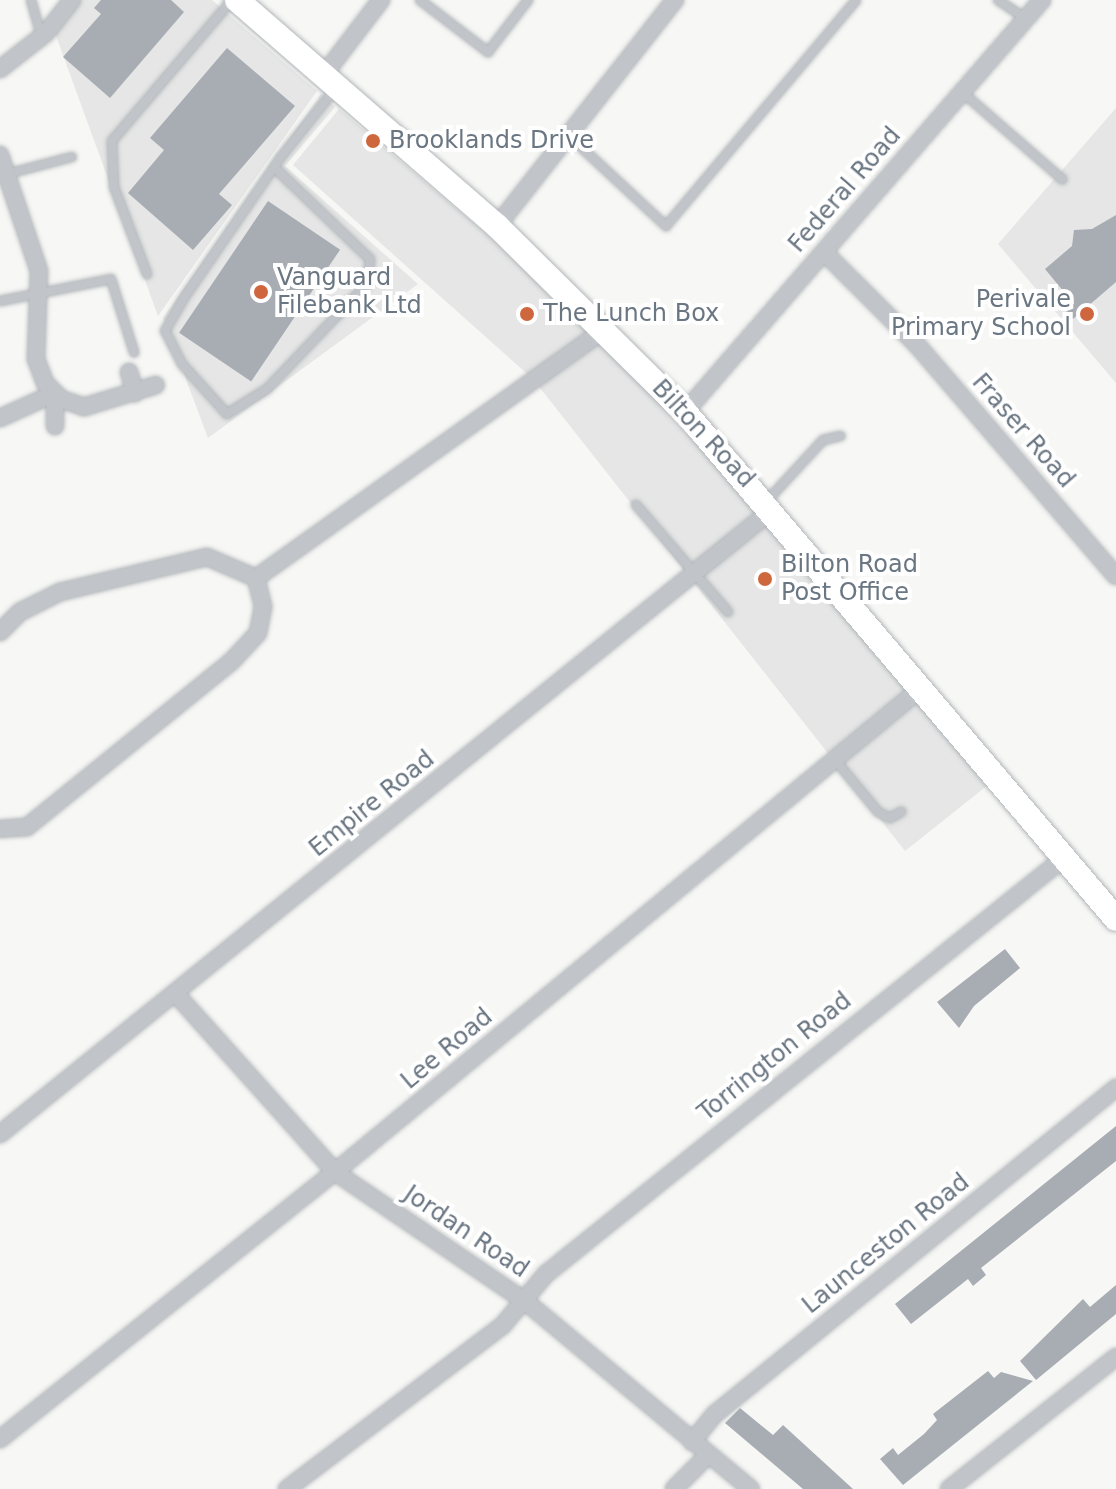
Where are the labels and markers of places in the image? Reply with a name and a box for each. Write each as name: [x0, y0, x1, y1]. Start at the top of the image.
place label: Brooklands Drive: [389, 127, 594, 155]
marker: Brooklands Drive: [364, 132, 382, 150]
place label: Vanguard Filebank Ltd: [277, 264, 422, 320]
marker: Vanguard Filebank Ltd: [252, 283, 270, 301]
place label: Perivale Primary School: [891, 286, 1071, 342]
place label: The Lunch Box: [543, 300, 719, 328]
marker: The Lunch Box: [518, 305, 536, 323]
marker: Perivale Primary School: [1078, 305, 1096, 323]
place label: Bilton Road Post Office: [781, 551, 918, 607]
marker: Bilton Road Post Office: [756, 570, 774, 588]

